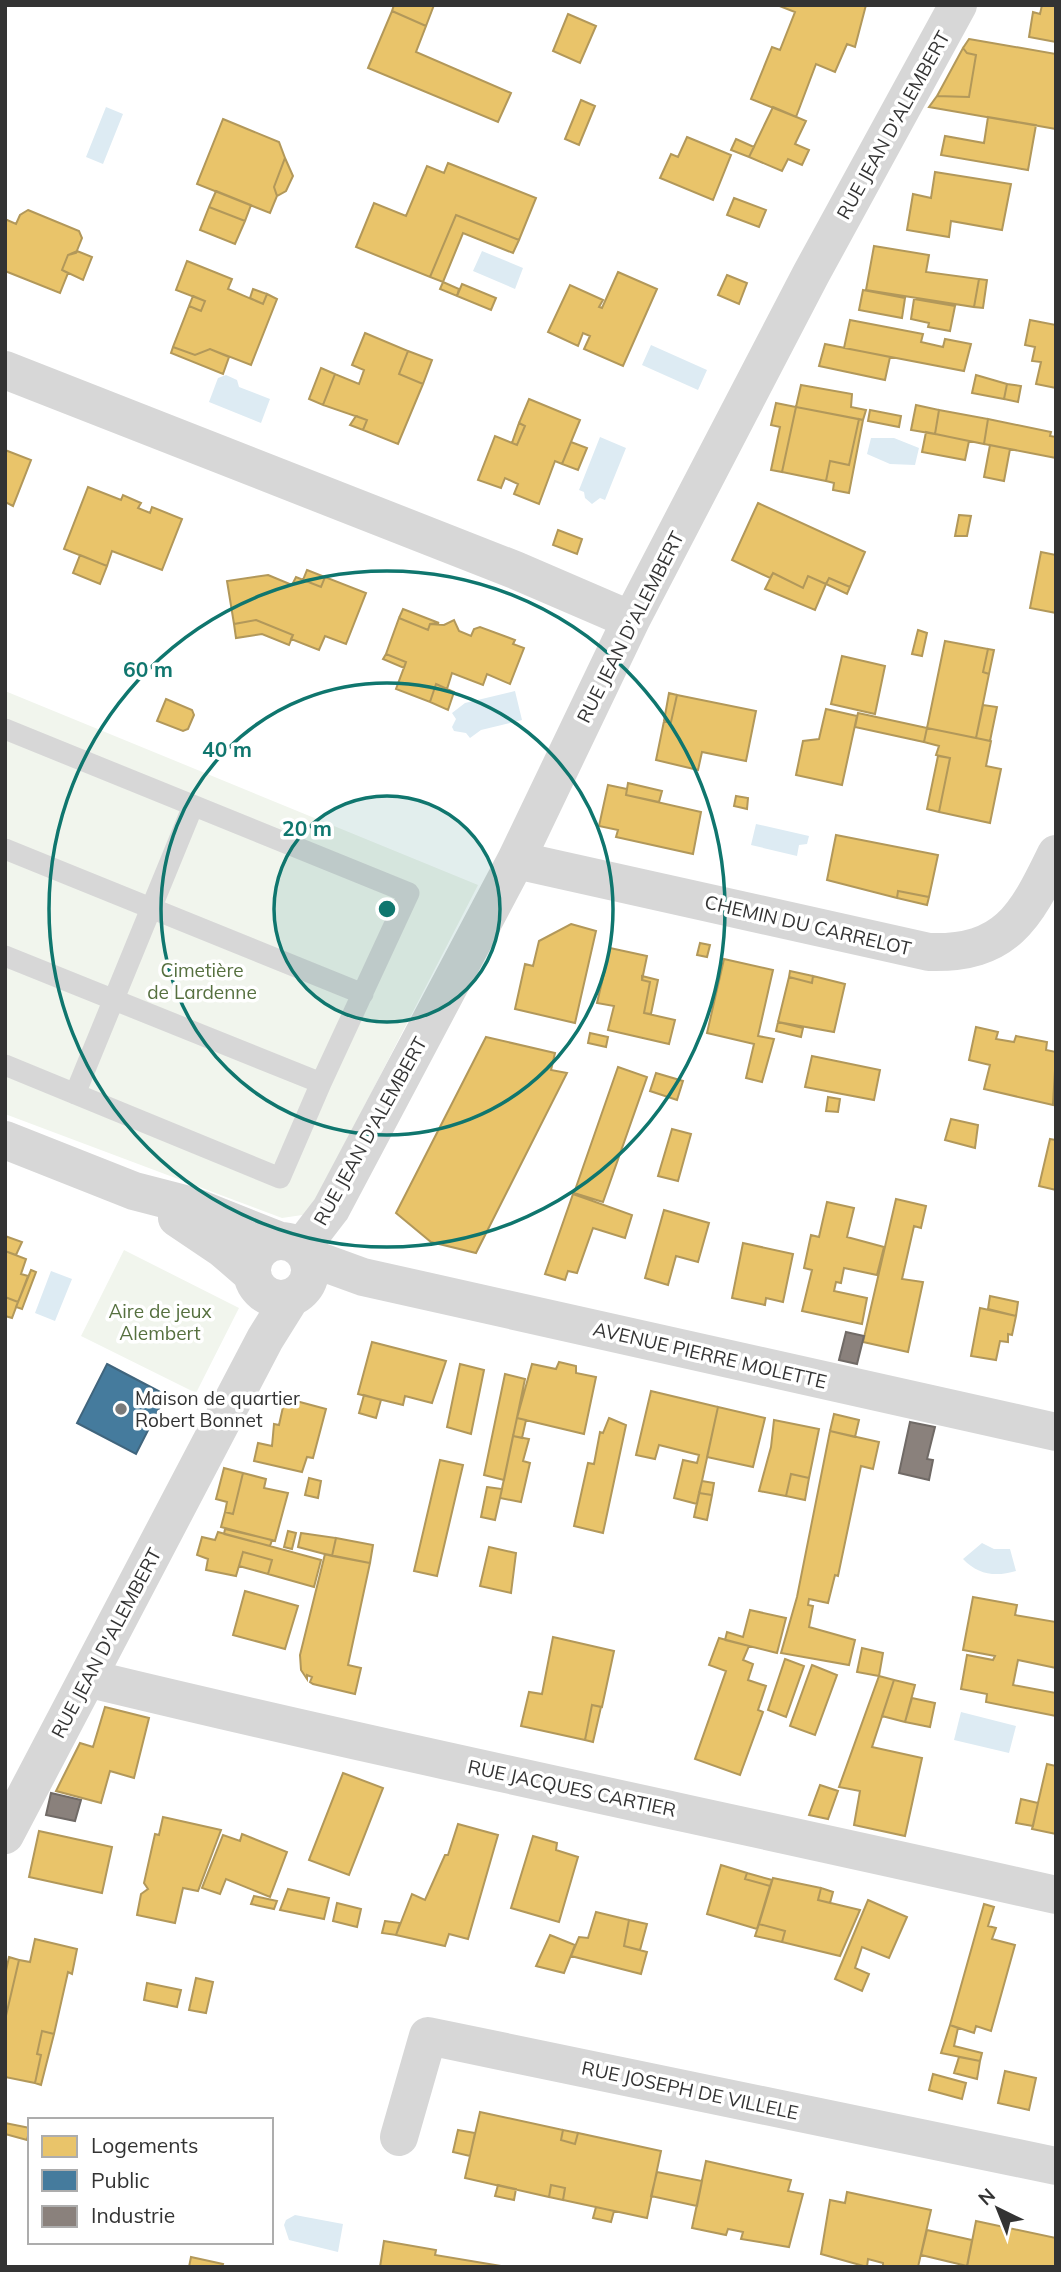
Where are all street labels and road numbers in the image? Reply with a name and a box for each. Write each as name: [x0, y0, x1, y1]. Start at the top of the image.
street label: RUE JEAN D'ALEMBERT: [831, 26, 955, 224]
street label: RUE JEAN D'ALEMBERT: [571, 527, 689, 727]
street label: CHEMIN DU CARRELOT: [702, 890, 914, 961]
street label: RUE JEAN D'ALEMBERT: [308, 1032, 432, 1230]
street label: AVENUE PIERRE MOLETTE: [591, 1316, 829, 1394]
street label: RUE JEAN D'ALEMBERT: [46, 1543, 167, 1742]
street label: RUE JACQUES CARTIER: [466, 1754, 678, 1822]
street label: RUE JOSEPH DE VILLELE: [579, 2055, 801, 2125]

